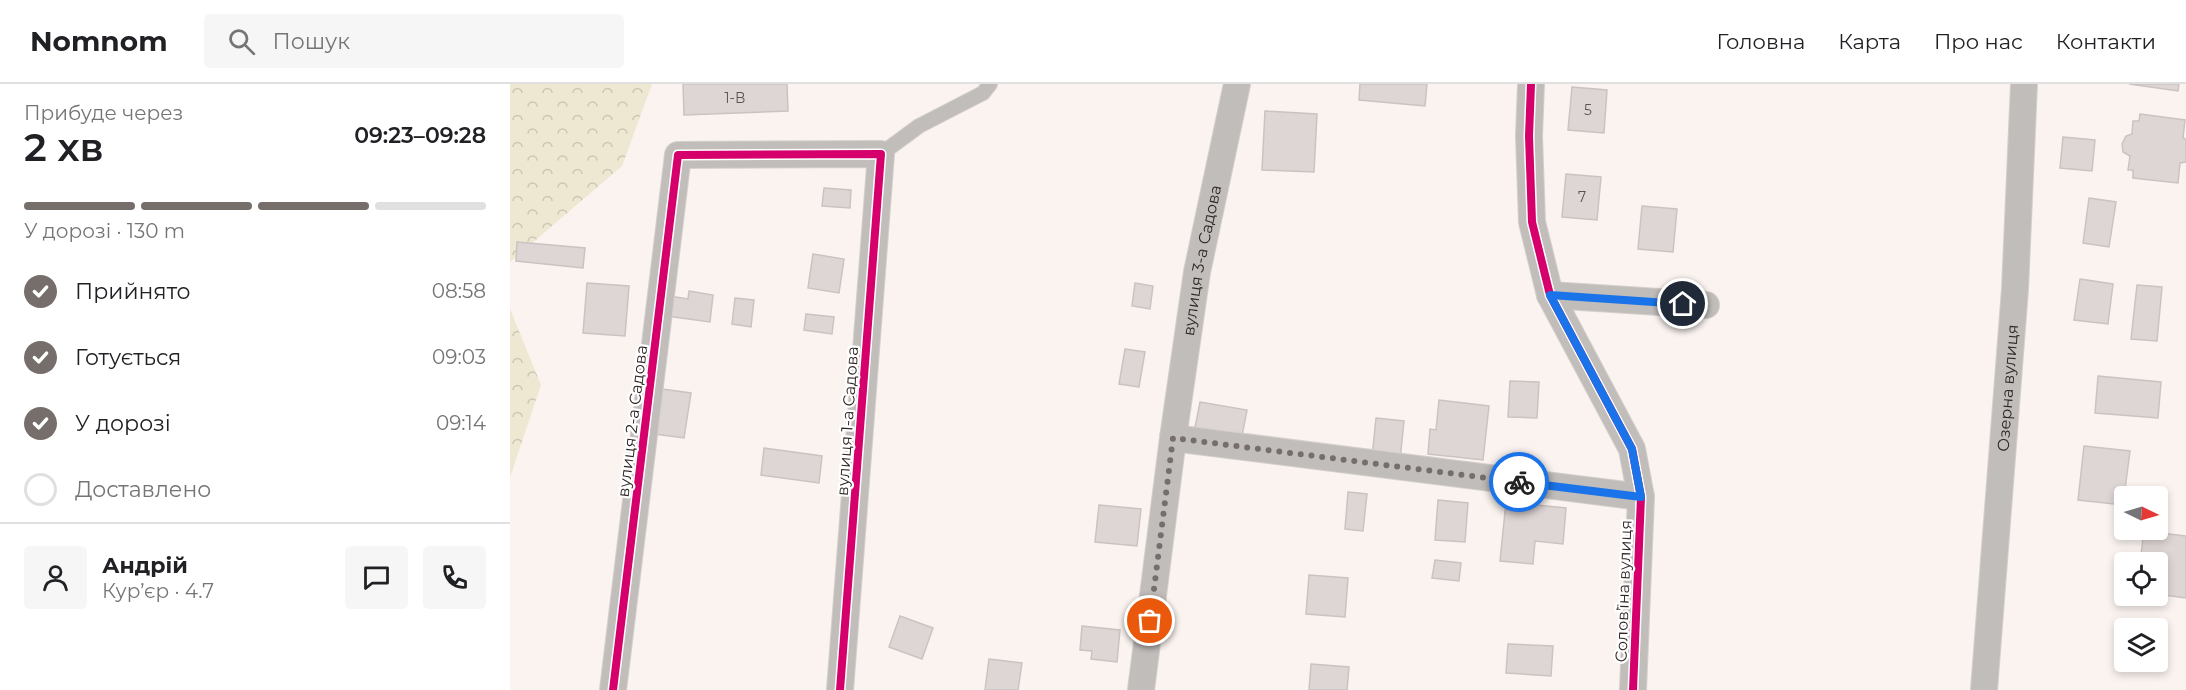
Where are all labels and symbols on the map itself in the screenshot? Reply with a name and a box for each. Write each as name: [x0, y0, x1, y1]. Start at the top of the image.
house number: 1-В: [725, 89, 745, 107]
house number: 5: [1584, 101, 1592, 119]
street label: вулиця 3-а Садова: [1179, 183, 1225, 337]
house number: 7: [1578, 188, 1586, 206]
pin: [1657, 278, 1708, 329]
street label: Озерна вулиця: [1993, 324, 2022, 452]
street label: вулиця 2-а Садова: [614, 344, 651, 498]
street label: вулиця 1-а Садова: [833, 346, 862, 496]
courier: [1489, 452, 1549, 512]
north arrow: [2114, 486, 2168, 540]
street label: Соловʼїна вулиця: [1612, 520, 1635, 663]
pin: [1124, 595, 1175, 646]

